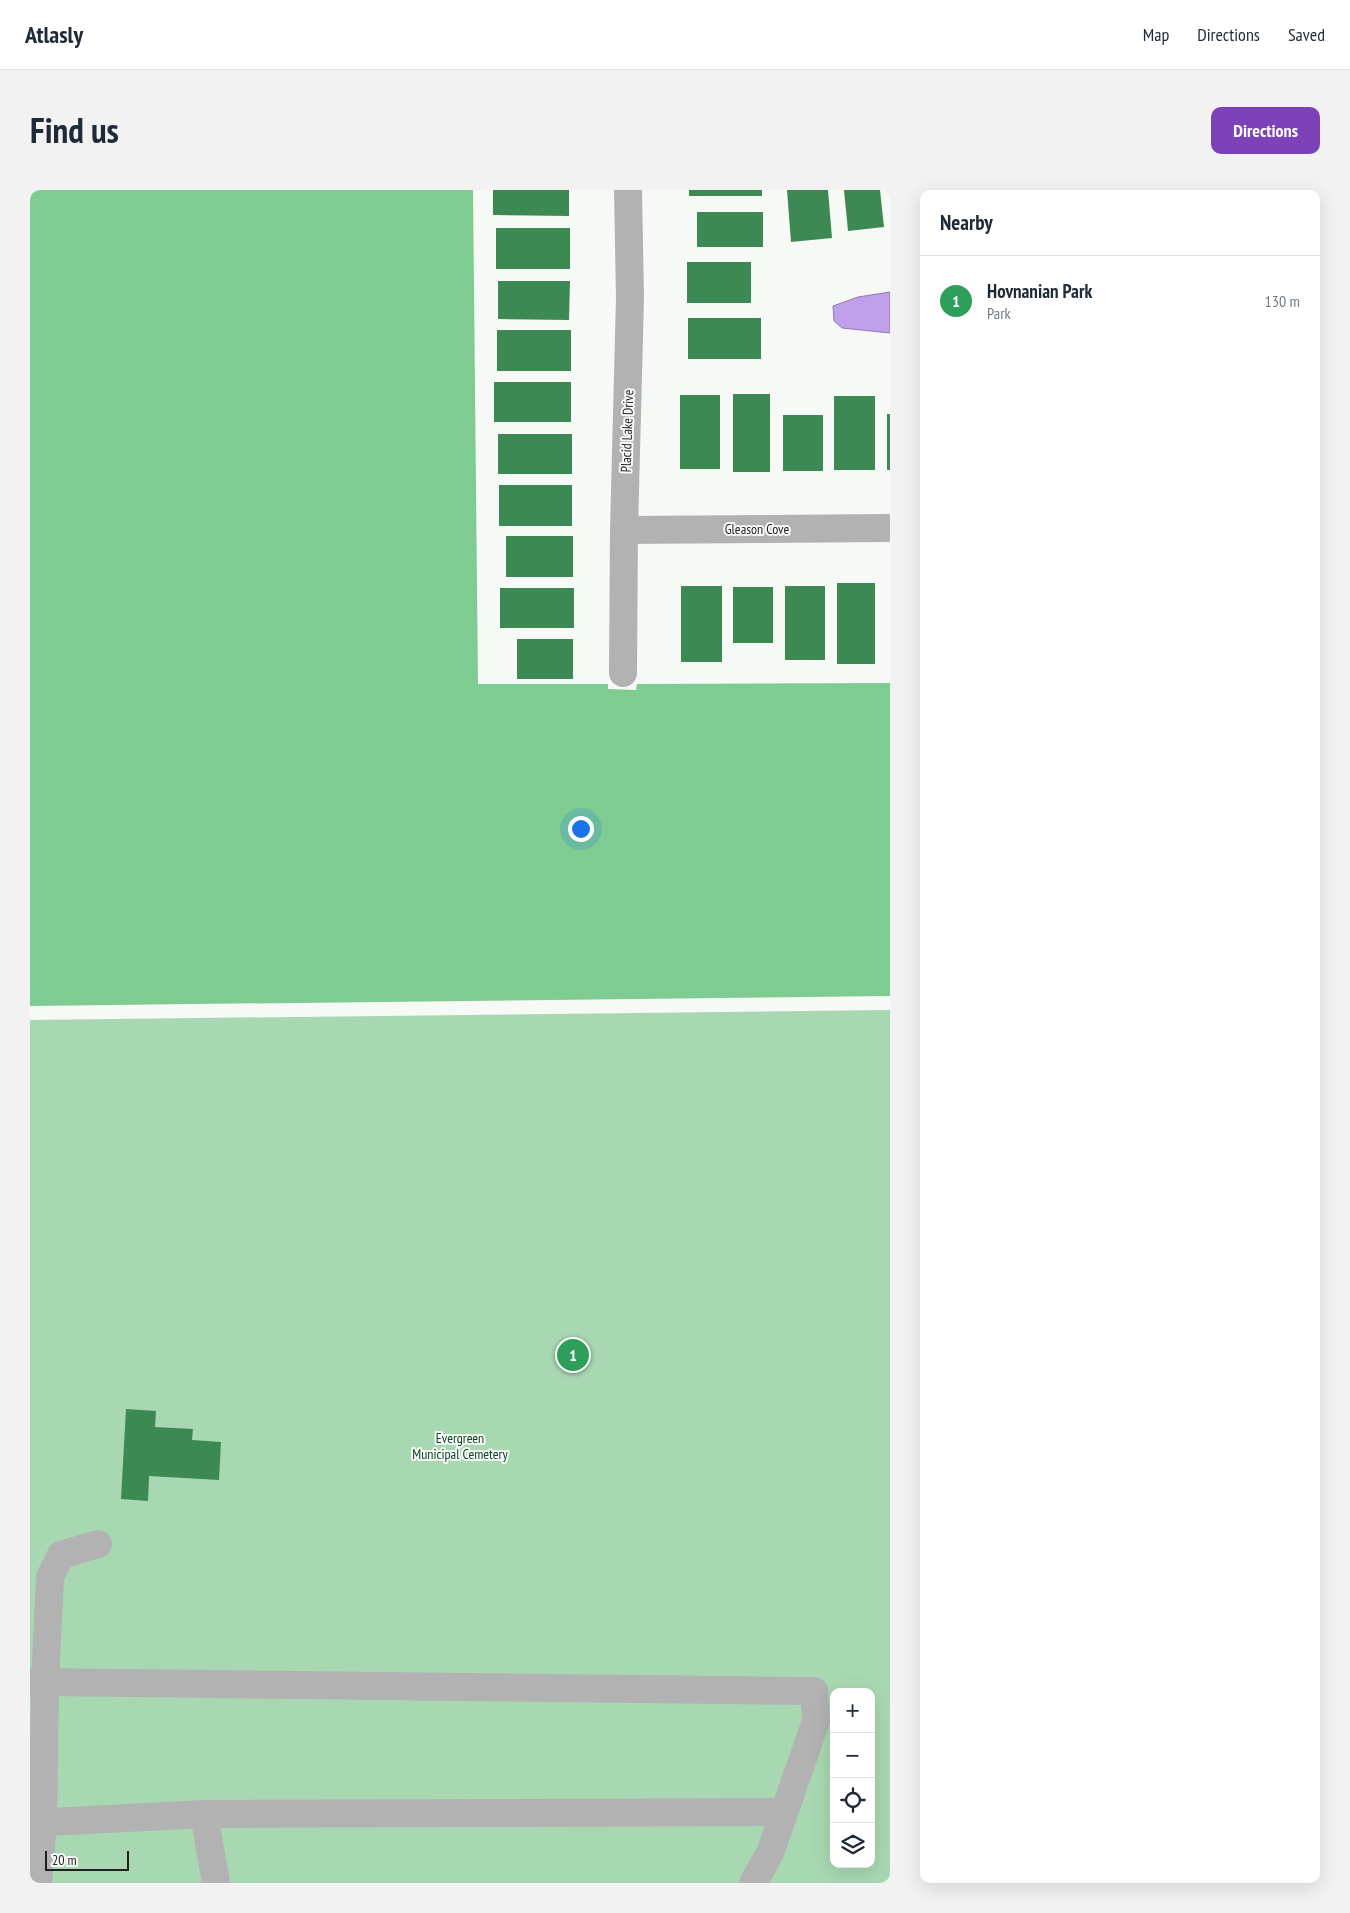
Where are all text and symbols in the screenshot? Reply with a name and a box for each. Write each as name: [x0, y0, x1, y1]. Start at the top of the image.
text: Atlasly: [25, 19, 83, 50]
text: Map: [1143, 23, 1169, 46]
text: Directions: [1197, 23, 1260, 46]
text: Saved: [1288, 23, 1325, 46]
text: Find us: [30, 107, 119, 153]
button: Directions: [1211, 107, 1320, 154]
text: Nearby: [940, 209, 993, 236]
text: Hovnanian Park: [987, 279, 1092, 303]
text: 1: [952, 291, 960, 311]
text: 130 m: [1265, 291, 1300, 311]
text: Park: [987, 303, 1011, 323]
street label: Placid Lake Drive: [617, 389, 637, 473]
street label: Gleason Cove: [725, 520, 789, 538]
your location: [568, 816, 594, 842]
pin: 1: [557, 1336, 589, 1374]
park label: Evergreen Municipal Cemetery: [412, 1429, 508, 1463]
map controls: [830, 1688, 875, 1868]
button: +: [830, 1688, 875, 1733]
button: −: [830, 1733, 875, 1778]
button: locate: [830, 1778, 875, 1823]
button: layers: [830, 1823, 875, 1868]
scale bar: [45, 1848, 129, 1871]
text: 20 m: [52, 1851, 77, 1869]

